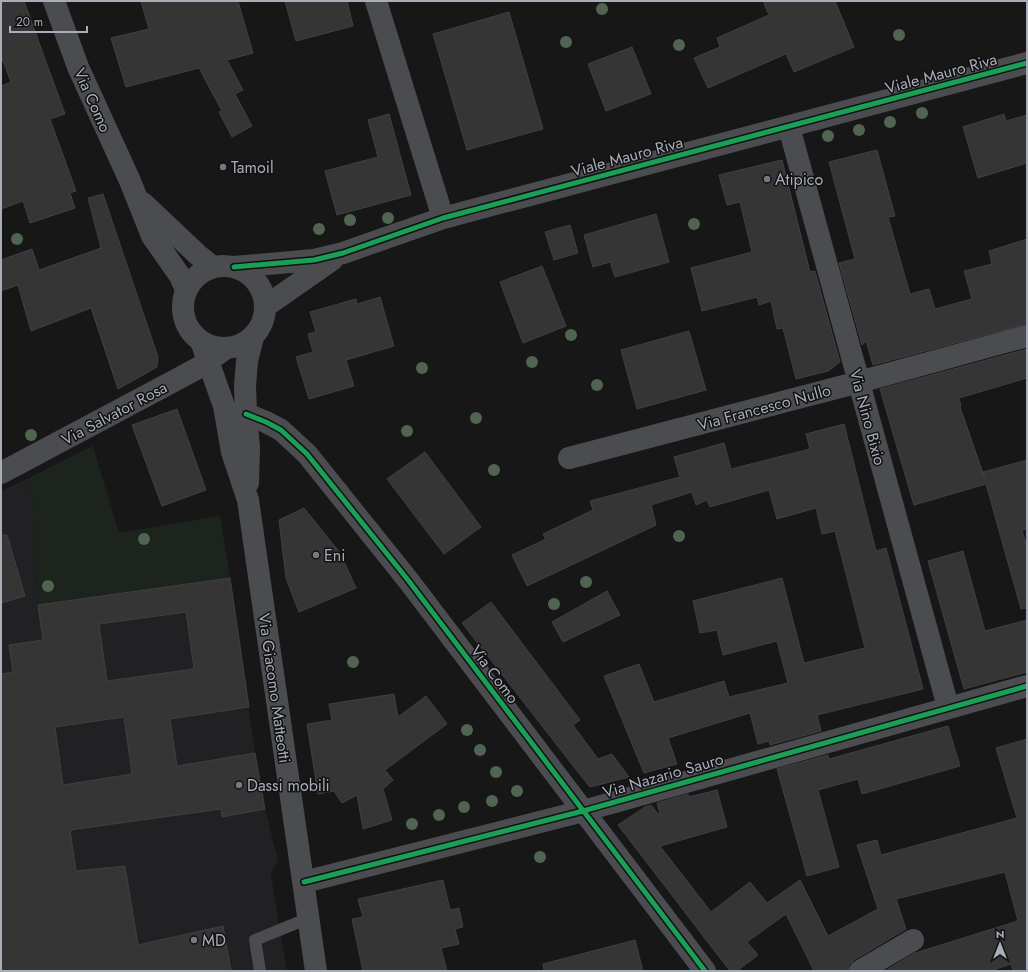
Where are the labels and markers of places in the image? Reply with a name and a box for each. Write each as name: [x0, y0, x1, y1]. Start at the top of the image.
place label: Tamoil: [231, 156, 274, 179]
marker: Tamoil: [218, 162, 228, 172]
place label: Atipico: [775, 168, 823, 191]
marker: Atipico: [762, 174, 772, 184]
place label: Eni: [324, 544, 345, 567]
marker: Eni: [311, 550, 321, 560]
place label: Dassi mobili: [247, 774, 330, 797]
marker: Dassi mobili: [234, 780, 244, 790]
place label: MD: [202, 929, 226, 952]
marker: MD: [189, 935, 199, 945]

